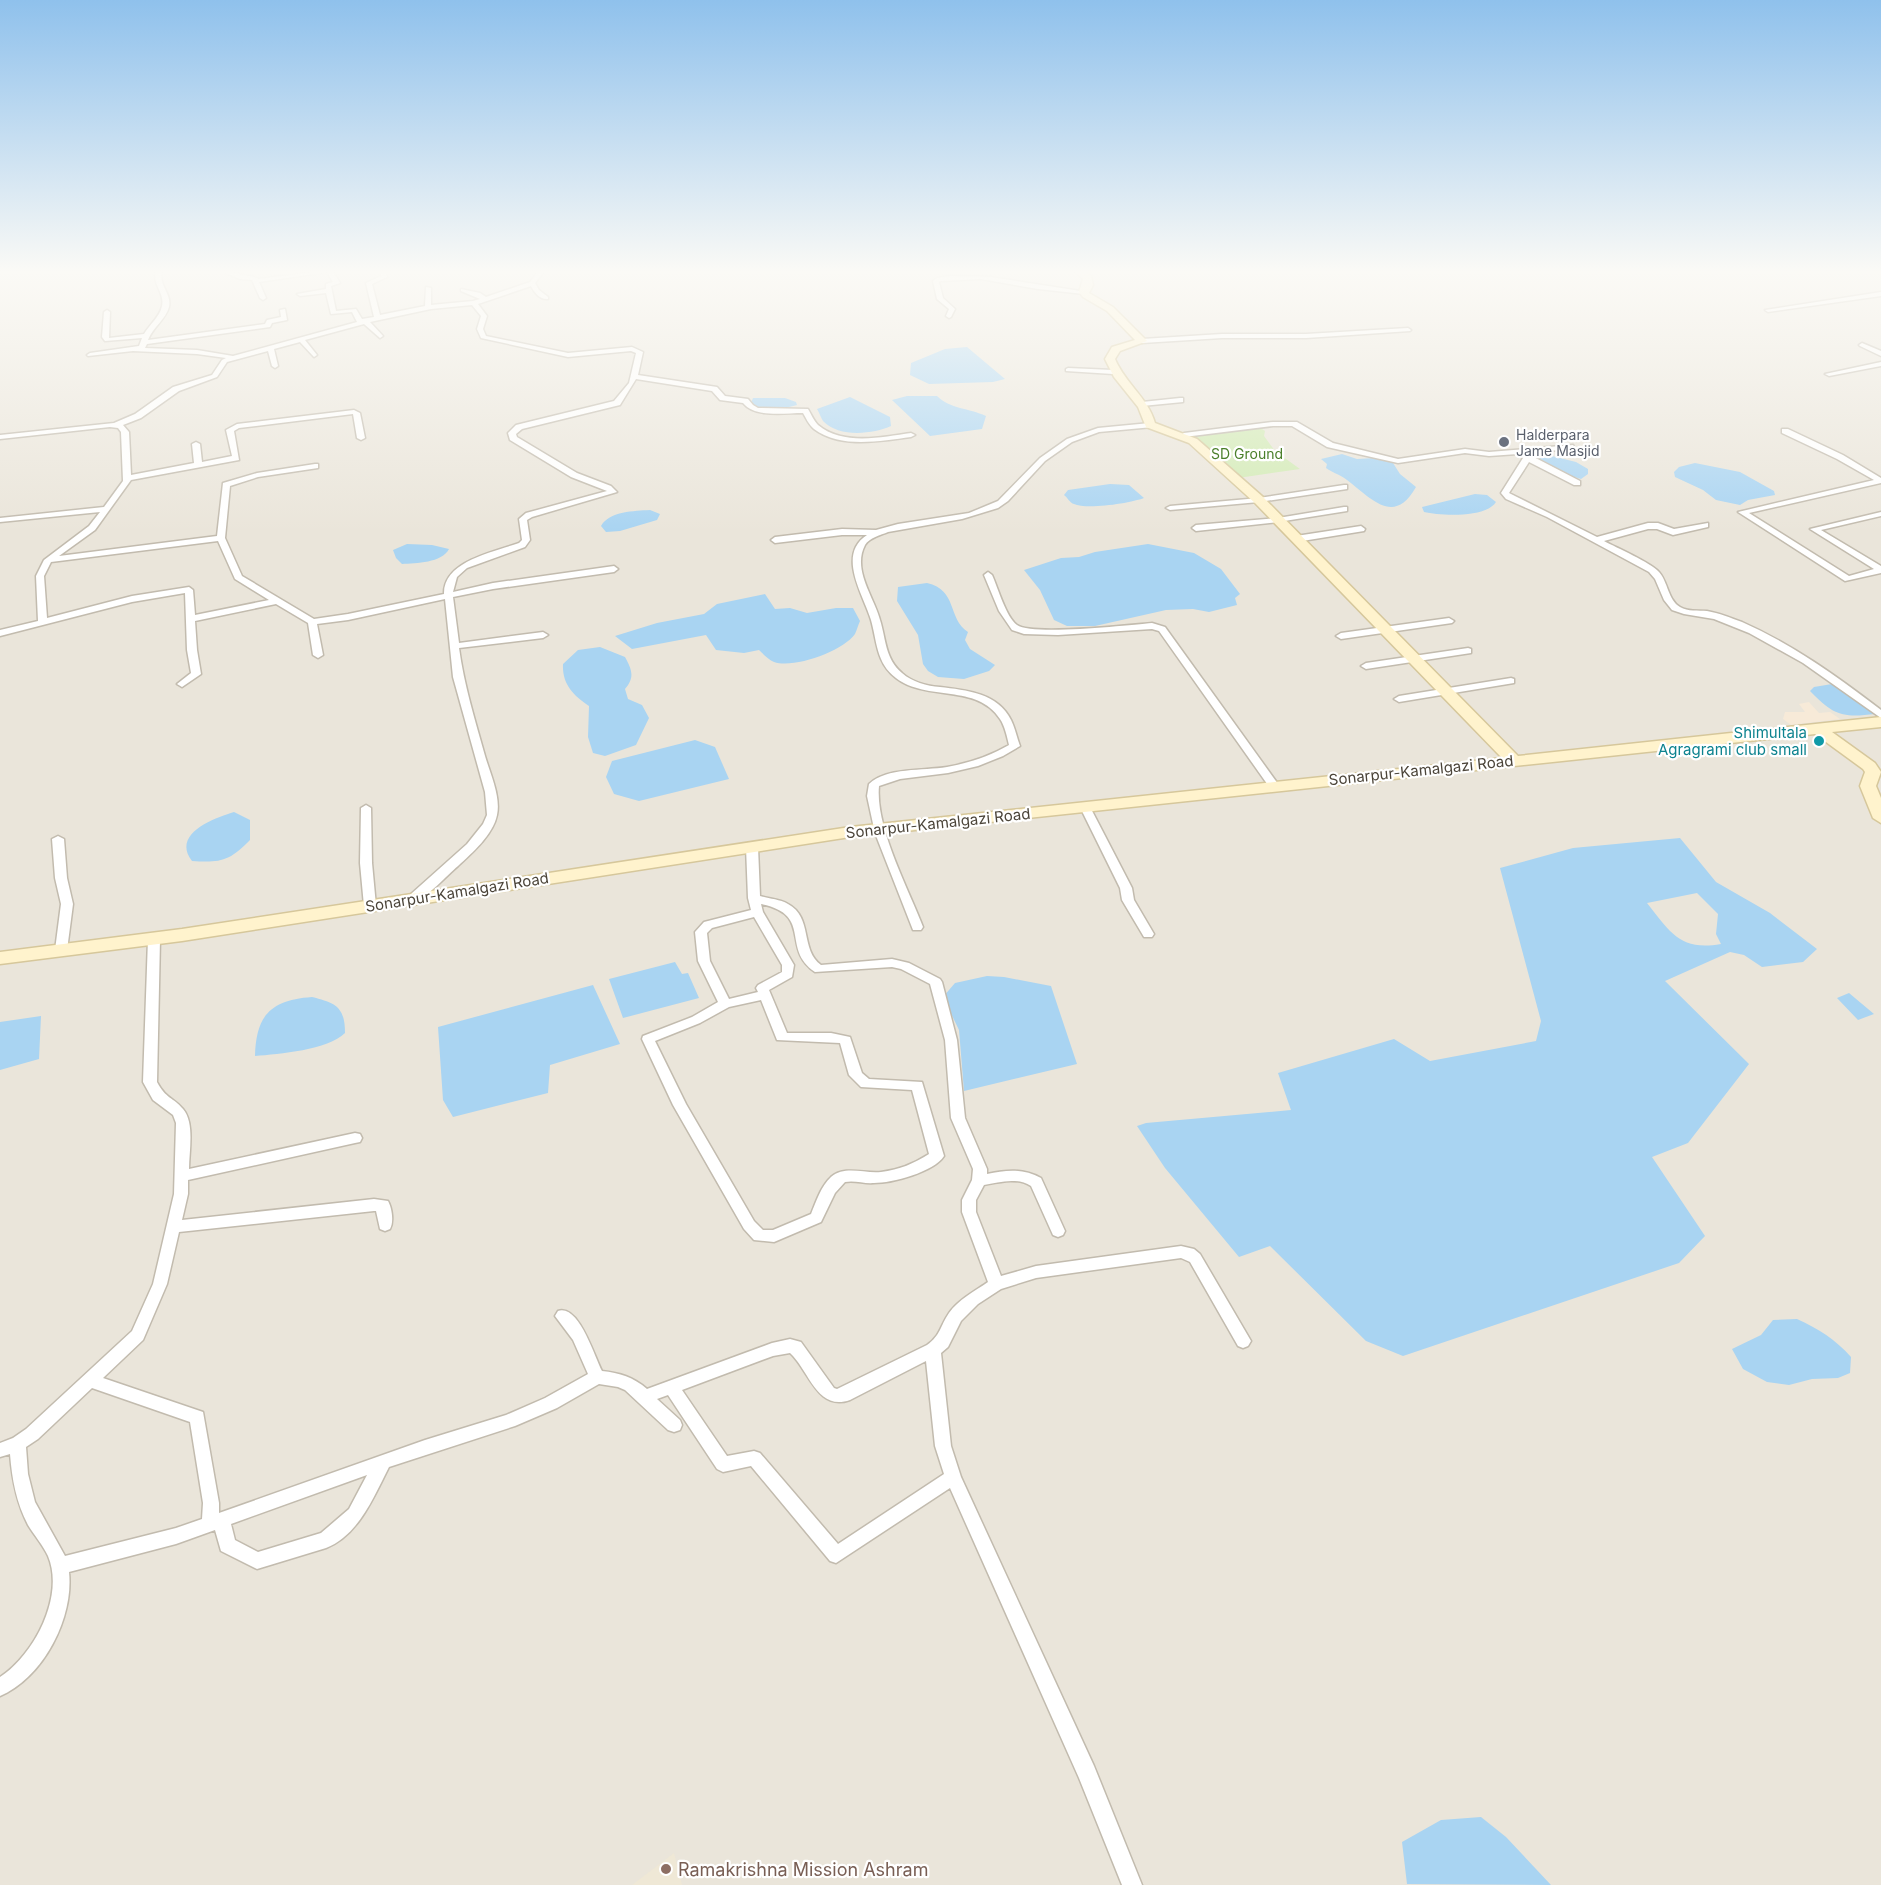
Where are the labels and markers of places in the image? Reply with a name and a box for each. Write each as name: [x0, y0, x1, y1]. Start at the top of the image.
place label: Halderpara Jame Masjid: [1516, 426, 1599, 459]
marker: Halderpara Jame Masjid: [1497, 435, 1511, 449]
place label: Shimultala Agragrami club small: [1658, 723, 1807, 759]
marker: Shimultala Agragrami club small: [1812, 734, 1826, 748]
place label: Ramakrishna Mission Ashram: [678, 1859, 928, 1880]
marker: Ramakrishna Mission Ashram: [659, 1862, 673, 1876]

